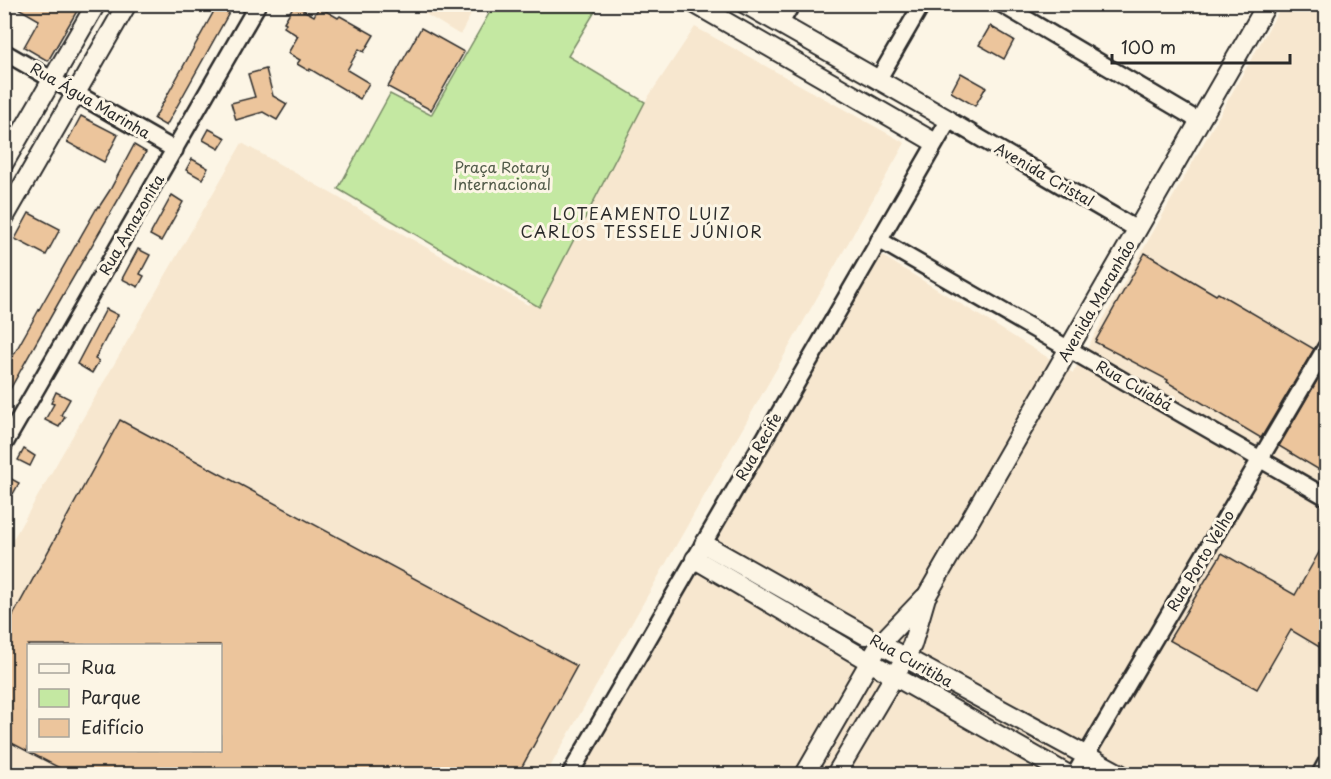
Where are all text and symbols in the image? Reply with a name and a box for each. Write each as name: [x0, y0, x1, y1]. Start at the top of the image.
scale bar: [1112, 27, 1290, 65]
text: 100 m: [1121, 33, 1176, 60]
street label: Rua Água Marinha: [26, 56, 156, 144]
street label: Avenida Cristal: [991, 136, 1099, 212]
park label: Praça Rotary Internacional: [453, 155, 551, 195]
street label: Rua Amazonita: [92, 169, 169, 279]
district label: LOTEAMENTO LUIZ CARLOS TESSELE JÚNIOR: [521, 201, 763, 243]
street label: Avenida Maranhão: [1051, 235, 1140, 366]
street label: Rua Cuiabá: [1092, 354, 1178, 416]
street label: Rua Recife: [729, 408, 786, 485]
street label: Rua Porto Velho: [1160, 505, 1239, 615]
street label: Rua Curitiba: [866, 627, 957, 692]
legend: [27, 644, 222, 752]
text: Rua: [81, 653, 116, 680]
text: Parque: [81, 683, 141, 710]
text: Edifício: [81, 713, 144, 740]

